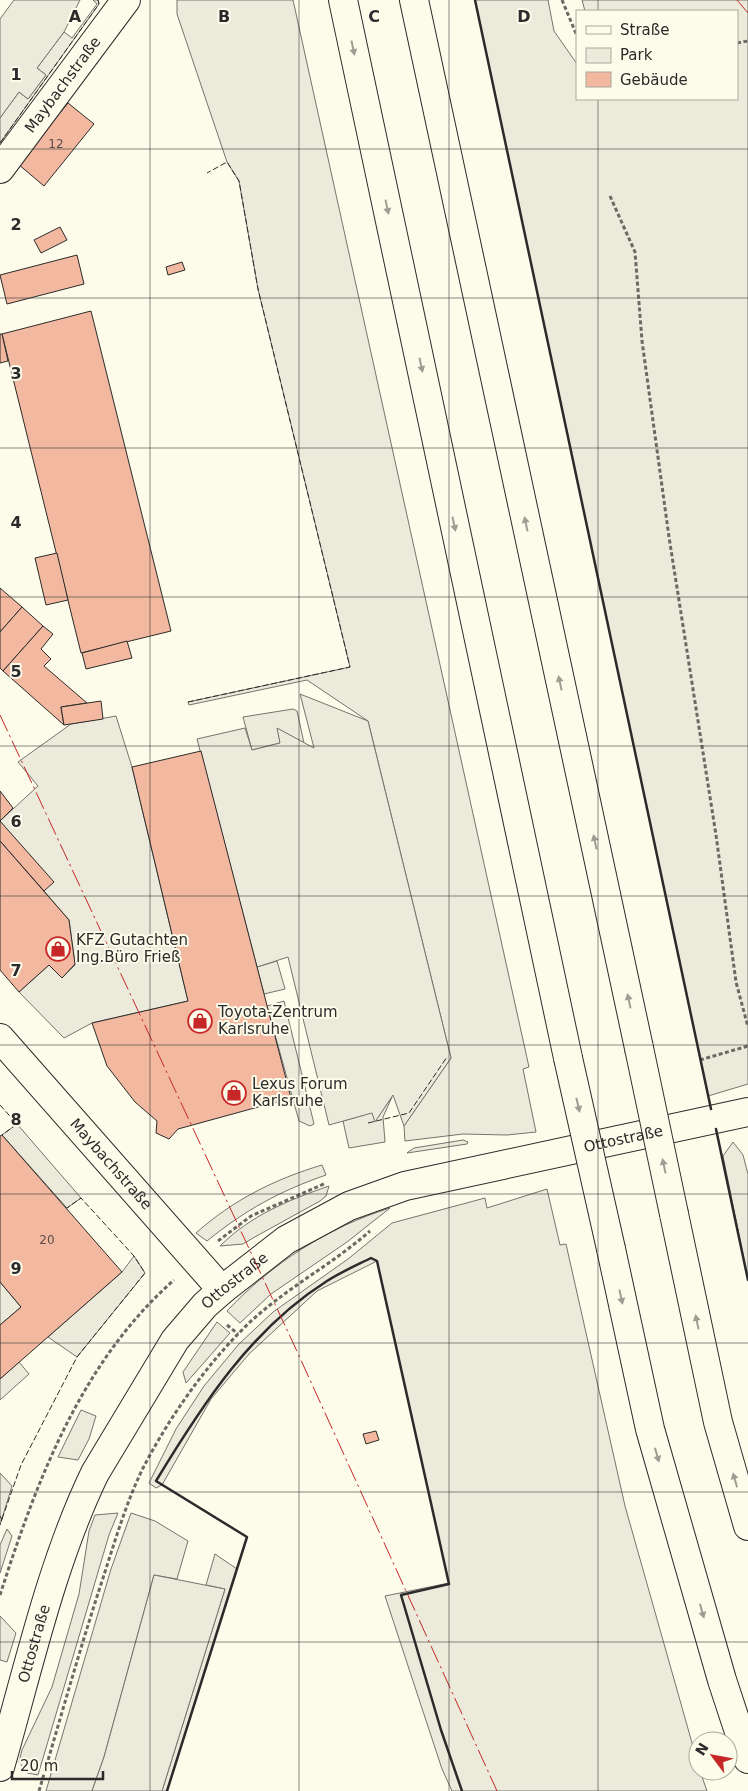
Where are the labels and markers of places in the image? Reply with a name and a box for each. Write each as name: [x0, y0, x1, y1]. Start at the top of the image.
place label: KFZ Gutachten Ing.Büro Frieß: [76, 931, 188, 966]
shop icon: KFZ Gutachten Ing.Büro Frieß: [45, 936, 71, 962]
place label: Toyota-Zentrum Karlsruhe: [217, 1003, 338, 1038]
shop icon: Toyota-Zentrum Karlsruhe: [187, 1008, 213, 1034]
place label: Lexus Forum Karlsruhe: [252, 1075, 348, 1110]
shop icon: Lexus Forum Karlsruhe: [221, 1080, 247, 1106]

